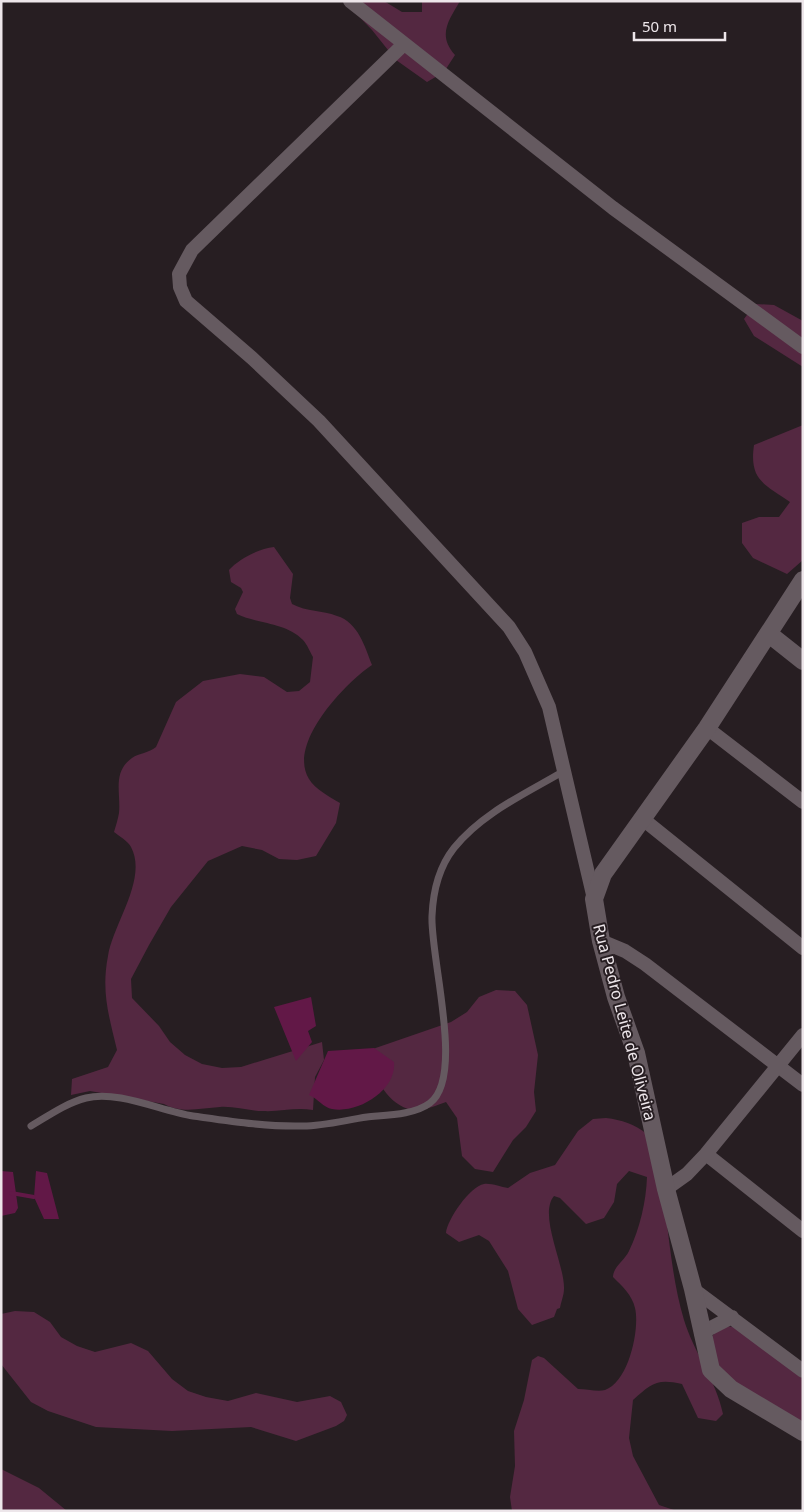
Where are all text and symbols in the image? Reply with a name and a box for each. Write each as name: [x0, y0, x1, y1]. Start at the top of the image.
scale bar: [634, 10, 725, 42]
text: 50 m: [642, 16, 677, 36]
street label: Rua Pedro Leite de Oliveira: [588, 921, 662, 1123]

